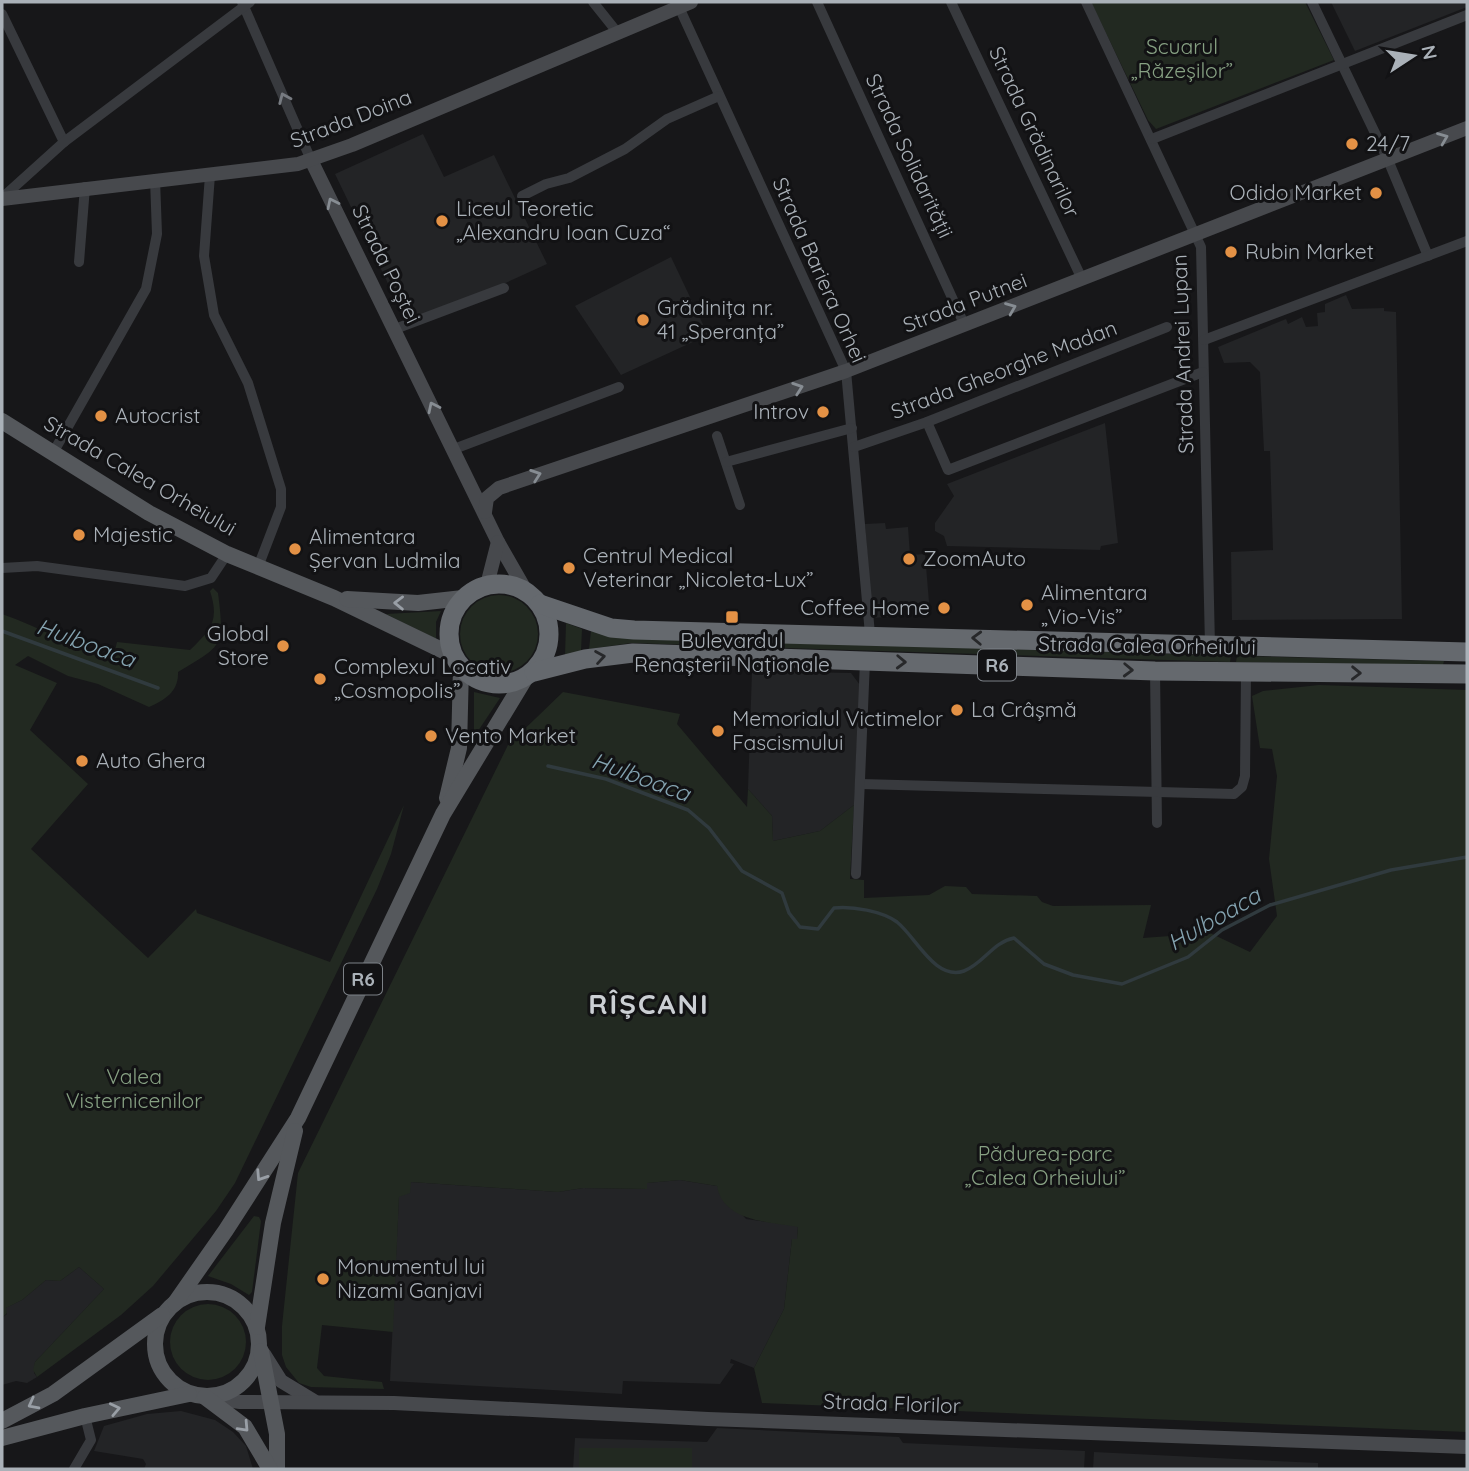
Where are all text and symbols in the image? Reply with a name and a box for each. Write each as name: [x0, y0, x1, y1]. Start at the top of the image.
north arrow: [1378, 21, 1448, 91]
park label: Scuarul „Răzeșilor”: [1131, 33, 1233, 83]
street label: Strada Grădinarilor: [984, 42, 1086, 221]
text: N: [1416, 43, 1443, 62]
street label: Strada Solidarității: [860, 69, 959, 242]
street label: Strada Doina: [286, 83, 415, 153]
one-way arrow: [278, 92, 292, 105]
place label: 24/7: [1366, 130, 1410, 156]
one-way arrow: [1436, 132, 1448, 146]
marker: 24/7: [1344, 136, 1360, 152]
street label: Strada Bariera Orhei: [767, 173, 873, 366]
place label: Odido Market: [1229, 179, 1362, 205]
marker: Odido Market: [1368, 185, 1384, 201]
place label: Liceul Teoretic „Alexandru Ioan Cuza“: [456, 195, 670, 245]
one-way arrow: [326, 198, 340, 210]
street label: Strada Poștei: [347, 200, 427, 327]
marker: Liceul Teoretic „Alexandru Ioan Cuza“: [434, 213, 450, 229]
place label: Rubin Market: [1245, 238, 1374, 264]
marker: Rubin Market: [1223, 244, 1239, 260]
street label: Strada Andrei Lupan: [1166, 254, 1198, 454]
street label: Strada Putnei: [899, 267, 1030, 338]
place label: Grădinița nr. 41 „Speranța”: [657, 294, 784, 344]
one-way arrow: [1004, 302, 1016, 316]
marker: Grădinița nr. 41 „Speranța”: [635, 312, 651, 328]
street label: Strada Gheorghe Madan: [887, 314, 1120, 424]
one-way arrow: [791, 382, 804, 396]
place label: Introv: [753, 398, 809, 424]
place label: Autocrist: [115, 402, 200, 428]
one-way arrow: [427, 402, 441, 414]
marker: Introv: [815, 404, 831, 420]
marker: Autocrist: [93, 408, 109, 424]
street label: Strada Calea Orheiului: [40, 409, 241, 541]
one-way arrow: [529, 469, 541, 483]
place label: Majestic: [93, 521, 173, 547]
place label: Alimentara Șervan Ludmila: [309, 523, 461, 573]
marker: Majestic: [71, 527, 87, 543]
marker: Alimentara Șervan Ludmila: [287, 541, 303, 557]
place label: Centrul Medical Veterinar „Nicoleta-Lux”: [583, 542, 814, 592]
place label: ZoomAuto: [923, 545, 1026, 571]
marker: ZoomAuto: [901, 551, 917, 567]
marker: Centrul Medical Veterinar „Nicoleta-Lux”: [561, 560, 577, 576]
place label: Alimentara „Vio-Vis”: [1041, 579, 1147, 629]
place label: Coffee Home: [800, 594, 930, 620]
one-way arrow: [393, 595, 404, 611]
marker: Alimentara „Vio-Vis”: [1019, 597, 1035, 613]
marker: Coffee Home: [936, 600, 952, 616]
marker: Bulevardul Renașterii Naționale: [724, 609, 740, 625]
water label: Hulboaca: [33, 611, 140, 674]
place label: Global Store: [207, 620, 269, 670]
place label: Bulevardul Renașterii Naționale: [634, 627, 830, 677]
street label: Strada Calea Orheiului: [1038, 630, 1256, 660]
one-way arrow: [972, 631, 983, 646]
marker: Global Store: [275, 638, 291, 654]
one-way arrow: [594, 650, 606, 665]
road number: R6: [978, 650, 1016, 680]
place label: Complexul Locativ „Cosmopolis”: [334, 653, 511, 703]
one-way arrow: [895, 654, 906, 669]
one-way arrow: [1123, 662, 1134, 677]
one-way arrow: [1351, 665, 1361, 681]
marker: Complexul Locativ „Cosmopolis”: [312, 671, 328, 687]
place label: La Crâșmă: [971, 696, 1077, 722]
marker: La Crâșmă: [949, 702, 965, 718]
place label: Memorialul Victimelor Fascismului: [732, 705, 943, 755]
place label: Vento Market: [445, 722, 576, 748]
marker: Memorialul Victimelor Fascismului: [710, 723, 726, 739]
marker: Vento Market: [423, 728, 439, 744]
water label: Hulboaca: [588, 745, 695, 808]
place label: Auto Ghera: [96, 747, 206, 773]
marker: Auto Ghera: [74, 753, 90, 769]
water label: Hulboaca: [1162, 880, 1266, 957]
road number: R6: [344, 964, 382, 995]
district label: RÎȘCANI: [588, 986, 710, 1021]
park label: Valea Visternicenilor: [66, 1063, 202, 1113]
park label: Pădurea-parc „Calea Orheiului”: [965, 1140, 1126, 1190]
one-way arrow: [257, 1168, 270, 1181]
place label: Monumentul lui Nizami Ganjavi: [337, 1253, 485, 1303]
marker: Monumentul lui Nizami Ganjavi: [315, 1271, 331, 1287]
street label: Strada Florilor: [823, 1388, 961, 1418]
one-way arrow: [28, 1396, 40, 1410]
one-way arrow: [109, 1403, 121, 1417]
one-way arrow: [236, 1419, 248, 1432]

